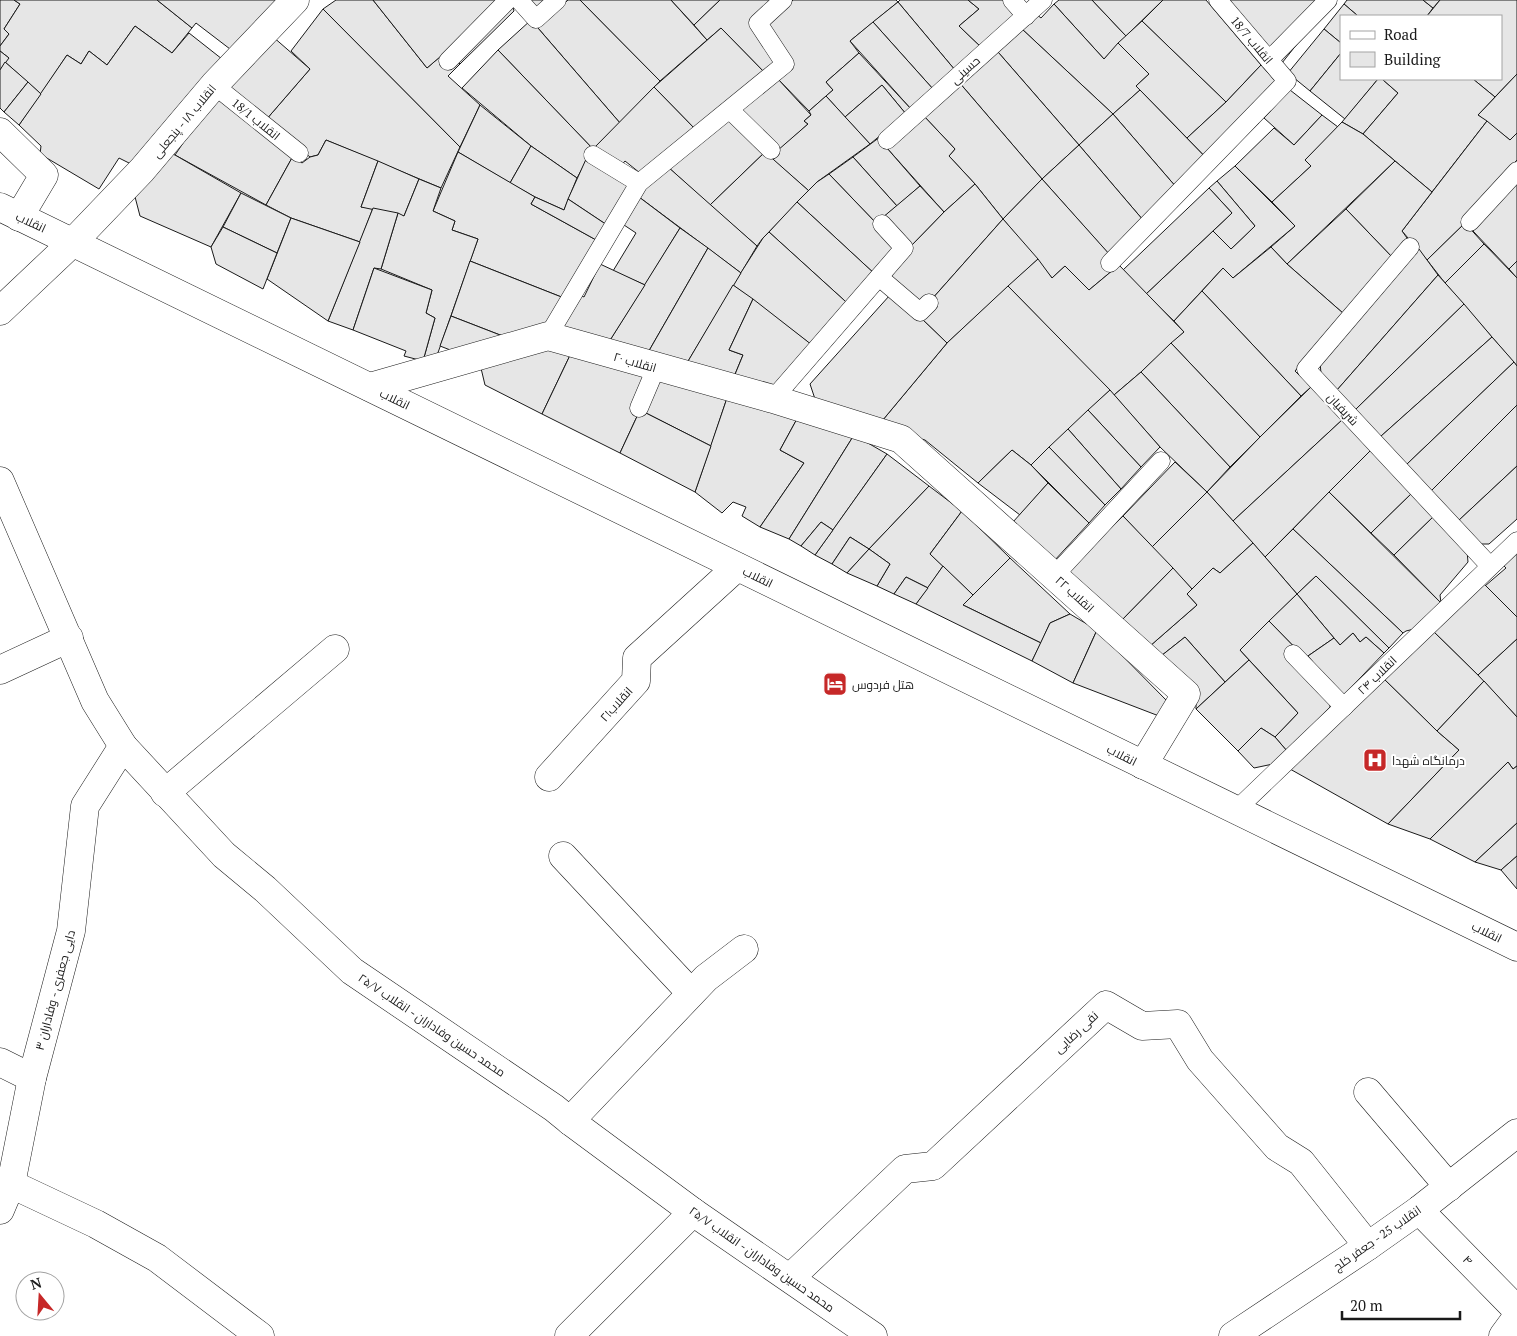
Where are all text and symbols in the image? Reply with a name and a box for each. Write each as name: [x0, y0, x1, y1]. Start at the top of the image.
street label: انقلاب 18/7: [1228, 13, 1276, 67]
legend: [1340, 15, 1502, 80]
text: Road: [1384, 24, 1417, 44]
text: Building: [1384, 49, 1442, 69]
street label: حسینی: [947, 53, 983, 87]
street label: انقلاب ۱۸ - پنجعلی: [149, 81, 221, 162]
street label: انقلاب 18/1: [229, 95, 283, 143]
street label: انقلاب: [13, 209, 49, 235]
street label: انقلاب ۲۰: [612, 349, 658, 375]
street label: انقلاب: [377, 385, 413, 413]
street label: شریفیان: [1324, 390, 1362, 428]
street label: انقلاب: [740, 563, 776, 591]
street label: انقلاب ۲۲: [1052, 573, 1098, 615]
street label: انقلاب ۲۴: [1354, 653, 1400, 697]
hotel icon: هتل فردوس: [822, 671, 848, 697]
place label: هتل فردوس: [852, 677, 914, 692]
street label: انقلاب۲۱: [596, 683, 636, 725]
street label: انقلاب: [1104, 741, 1140, 769]
hospital icon: درمانگاه شهدا: [1362, 747, 1388, 773]
place label: درمانگاه شهدا: [1392, 753, 1465, 768]
street label: انقلاب: [1469, 918, 1505, 946]
street label: دایی جعفری - وفاداران ۳: [32, 928, 78, 1052]
street label: محمد حسین وفاداران - انقلاب ۲۵/۷: [356, 970, 508, 1080]
street label: نقی رضایی: [1051, 1008, 1101, 1056]
street label: انقلاب 25 - جعفر خلج: [1330, 1202, 1424, 1275]
street label: محمد حسین وفاداران - انقلاب ۲۵/۷: [686, 1203, 838, 1315]
street label: ۴: [1460, 1252, 1476, 1268]
north arrow: [15, 1271, 65, 1321]
text: N: [28, 1272, 44, 1294]
scale bar: [1342, 1288, 1460, 1320]
text: 20 m: [1350, 1295, 1383, 1315]

